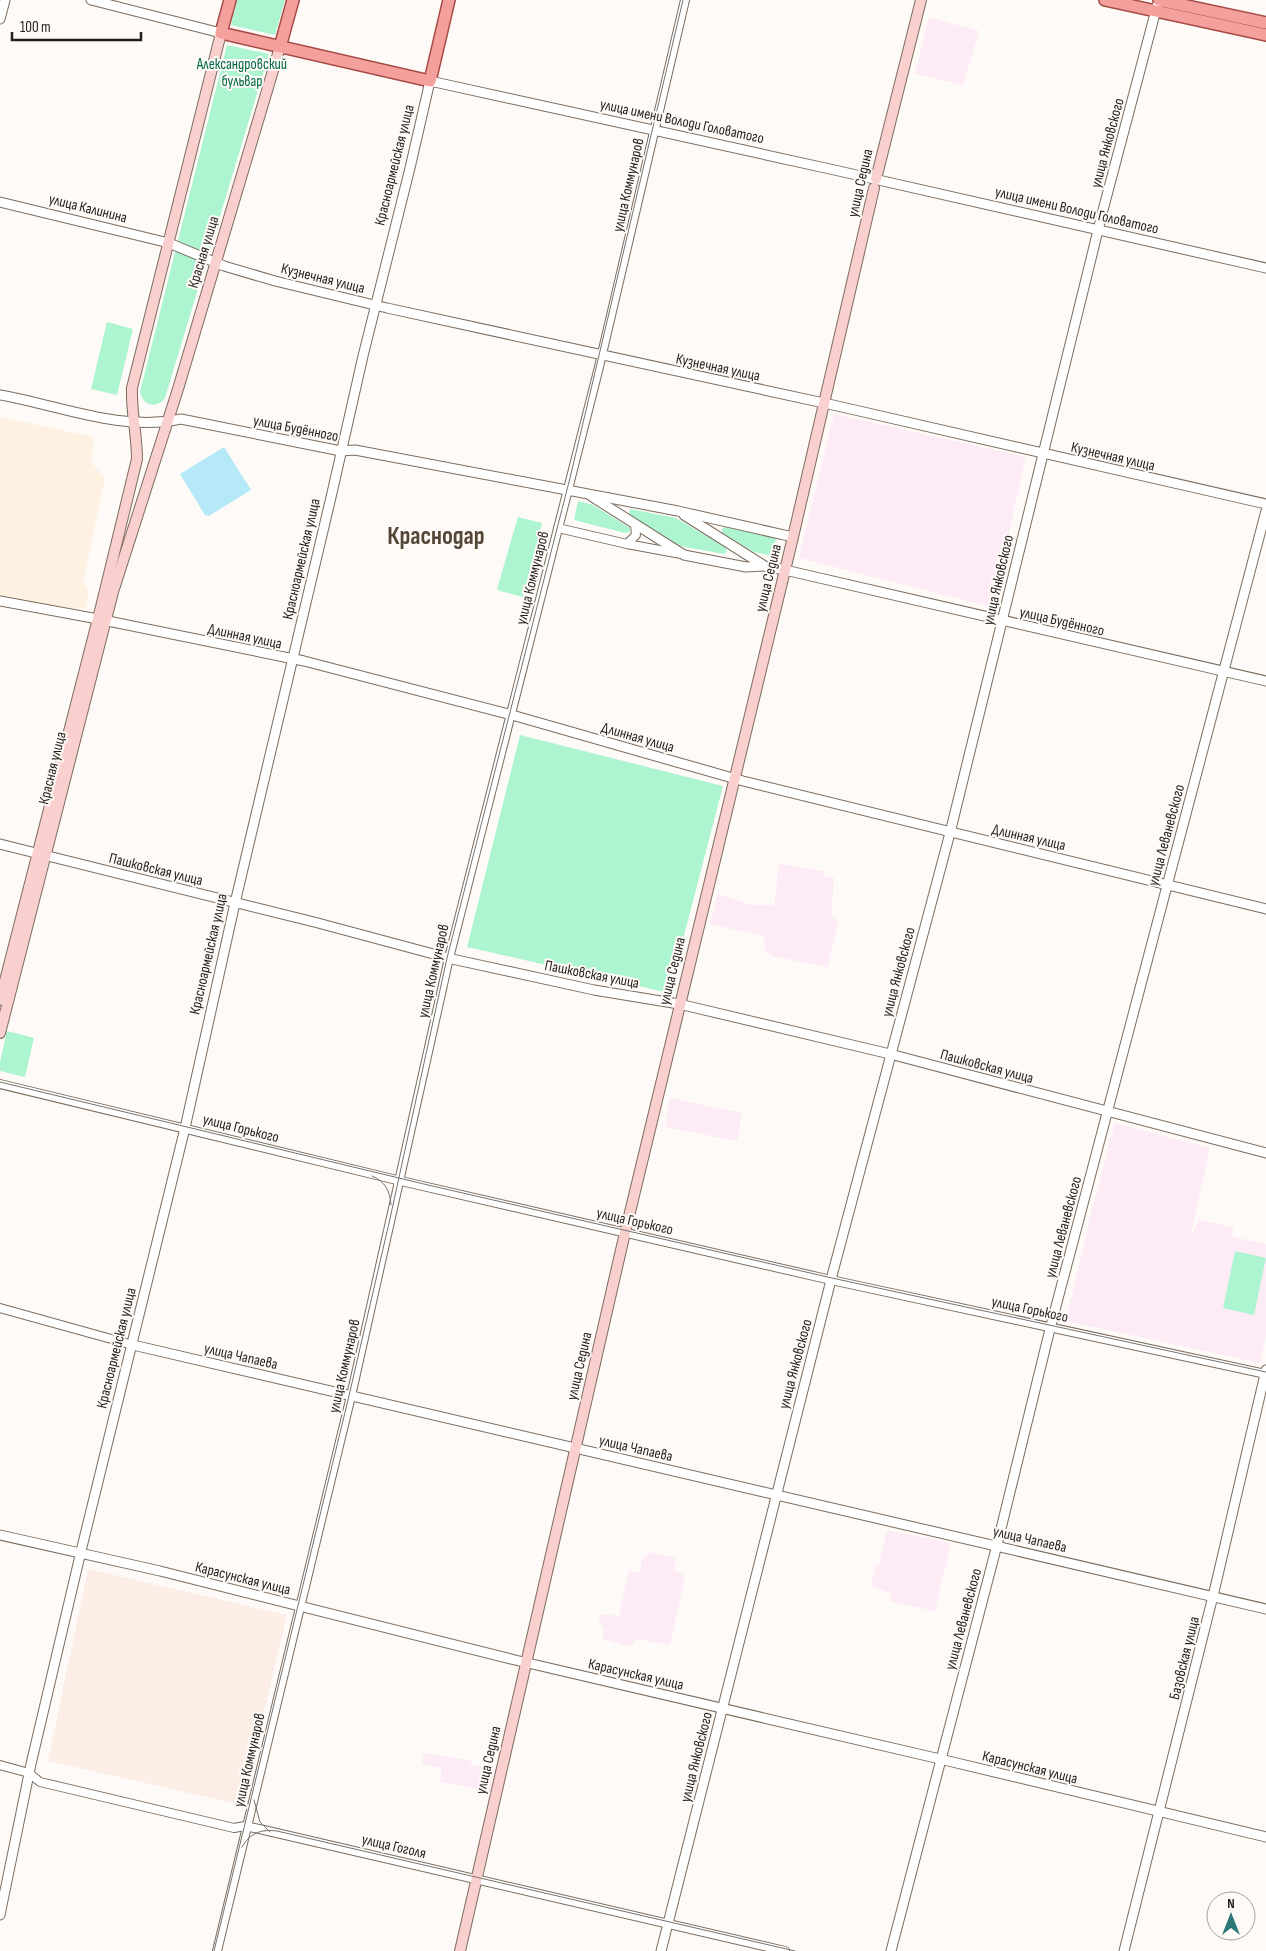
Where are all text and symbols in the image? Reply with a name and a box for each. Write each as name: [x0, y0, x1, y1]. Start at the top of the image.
scale bar: [12, 10, 141, 42]
text: 100 m: [20, 18, 51, 37]
park label: Александровский бульвар: [196, 55, 287, 91]
street label: улица имени Володи Головатого: [598, 95, 766, 148]
street label: улица Янковского: [1086, 96, 1129, 190]
street label: Красноармейская улица: [370, 103, 419, 227]
street label: улица Коммунаров: [608, 136, 649, 234]
street label: улица Седина: [843, 147, 878, 219]
street label: улица имени Володи Головатого: [993, 182, 1161, 239]
street label: улица Калинина: [47, 190, 129, 227]
street label: Красная улица: [184, 214, 223, 290]
street label: Кузнечная улица: [279, 259, 367, 298]
street label: Кузнечная улица: [674, 349, 762, 386]
street label: улица Будённого: [252, 411, 340, 446]
street label: Кузнечная улица: [1069, 438, 1157, 475]
street label: Красноармейская улица: [278, 497, 325, 621]
district label: Краснодар: [387, 521, 485, 552]
street label: улица Коммунаров: [512, 529, 553, 627]
street label: улица Янковского: [979, 533, 1018, 627]
street label: улица Седина: [751, 542, 786, 614]
street label: улица Будённого: [1018, 603, 1106, 640]
street label: Длинная улица: [206, 619, 284, 654]
street label: Длинная улица: [599, 718, 677, 757]
street label: Красная улица: [34, 730, 71, 806]
street label: улица Леваневского: [1144, 782, 1189, 888]
street label: Длинная улица: [990, 820, 1068, 855]
street label: Пашковская улица: [107, 849, 205, 890]
street label: Красноармейская улица: [185, 892, 232, 1016]
street label: улица Коммунаров: [413, 922, 454, 1020]
street label: улица Янковского: [877, 925, 920, 1019]
street label: улица Седина: [655, 935, 690, 1007]
street label: Пашковская улица: [543, 956, 641, 993]
street label: Пашковская улица: [938, 1045, 1036, 1088]
street label: улица Горького: [201, 1110, 281, 1147]
street label: улица Леваневского: [1041, 1174, 1086, 1280]
street label: улица Горького: [595, 1203, 675, 1240]
street label: Красноармейская улица: [92, 1286, 141, 1410]
street label: улица Горького: [990, 1292, 1070, 1327]
street label: улица Коммунаров: [324, 1317, 365, 1415]
street label: улица Янковского: [774, 1317, 817, 1411]
street label: улица Седина: [562, 1330, 597, 1402]
street label: улица Чапаева: [202, 1339, 280, 1374]
street label: улица Чапаева: [597, 1431, 675, 1466]
street label: улица Чапаева: [991, 1522, 1069, 1557]
street label: Карасунская улица: [193, 1558, 293, 1600]
street label: улица Леваневского: [941, 1566, 986, 1672]
street label: Базовская улица: [1165, 1614, 1204, 1702]
street label: Карасунская улица: [586, 1654, 686, 1695]
street label: улица Янковского: [676, 1710, 717, 1804]
street label: улица Коммунаров: [229, 1711, 270, 1809]
street label: улица Седина: [471, 1724, 506, 1796]
street label: Карасунская улица: [980, 1747, 1080, 1789]
street label: улица Гоголя: [360, 1830, 428, 1863]
north arrow: [1206, 1891, 1256, 1941]
text: N: [1227, 1895, 1235, 1912]

